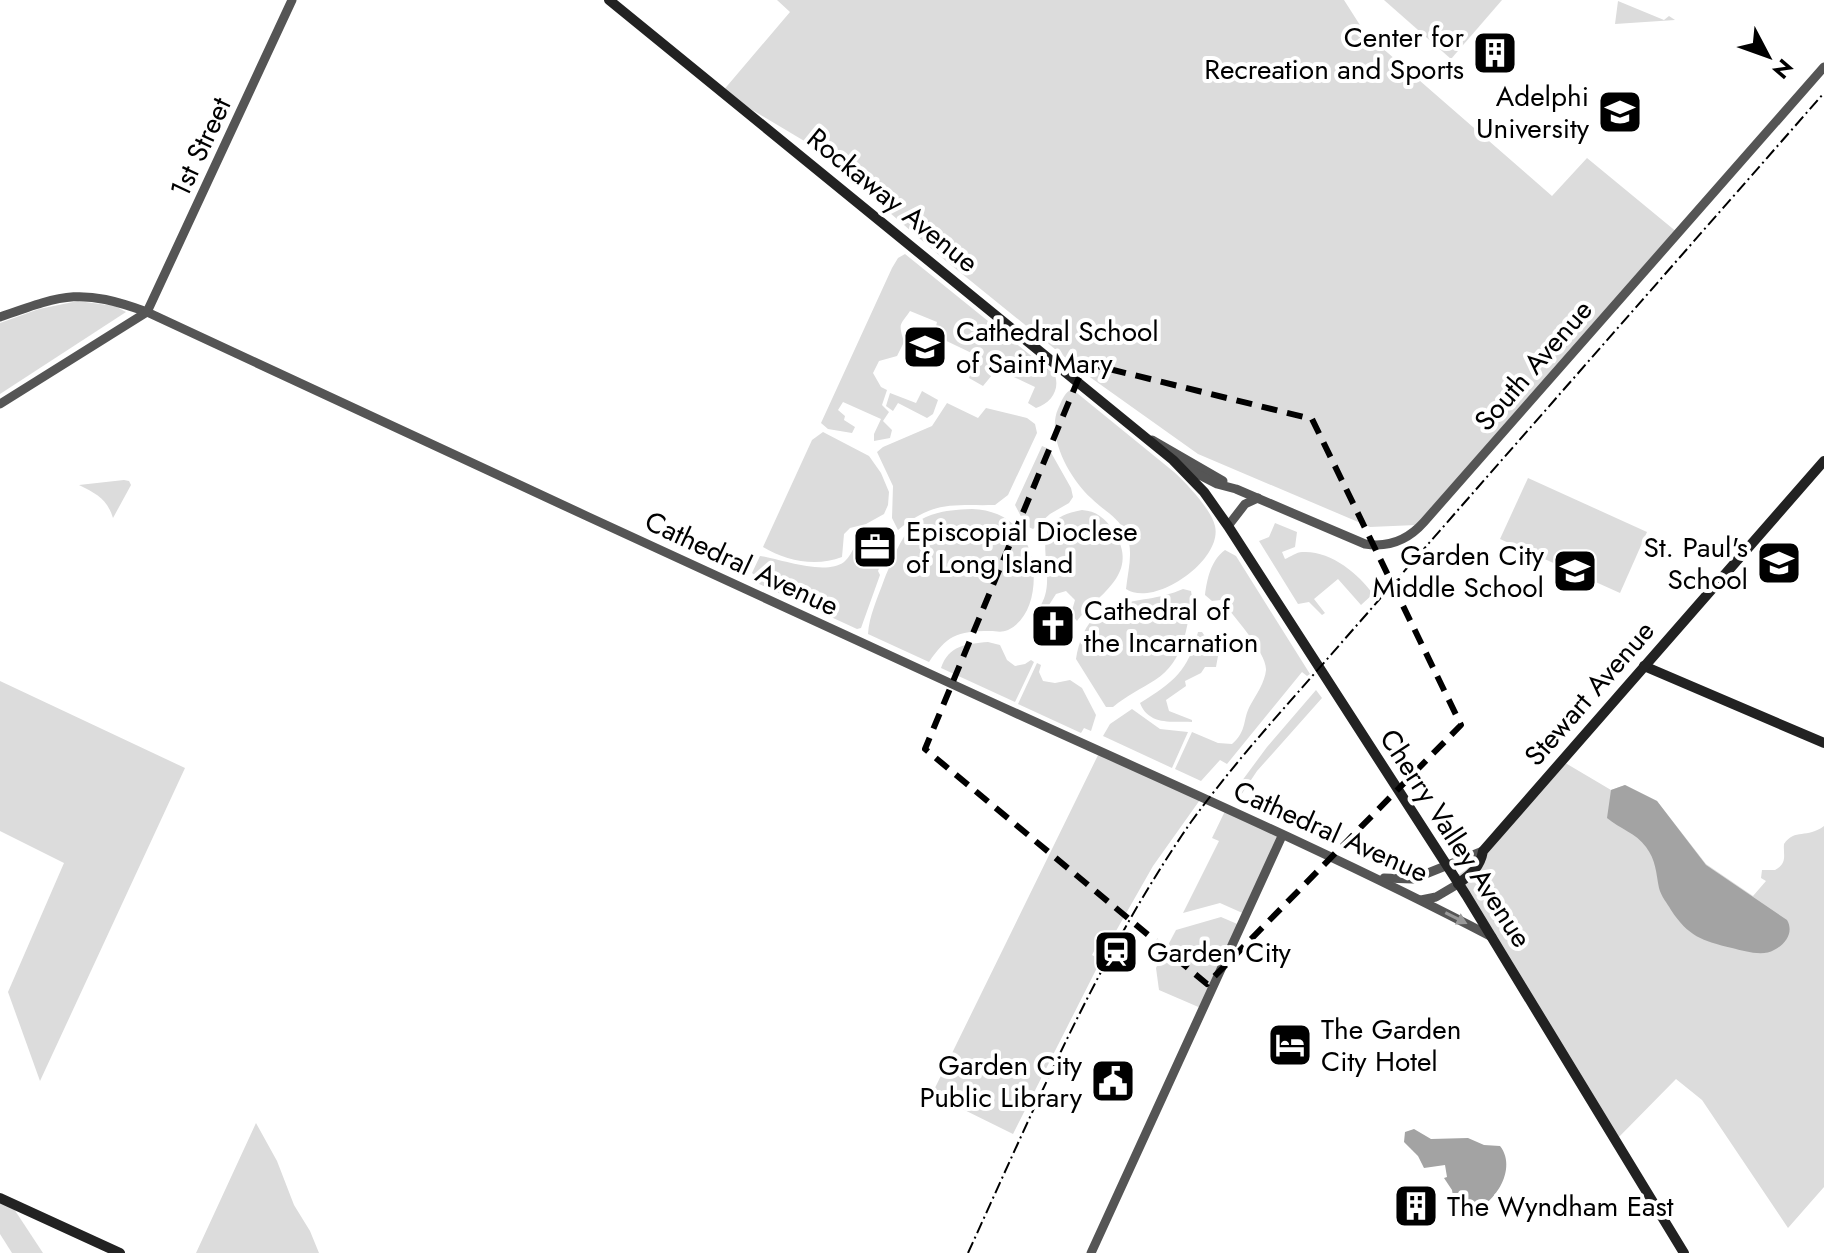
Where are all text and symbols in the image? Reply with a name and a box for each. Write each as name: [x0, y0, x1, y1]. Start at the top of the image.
north arrow: [1728, 16, 1808, 96]
place label: Center for Recreation and Sports: [1204, 17, 1464, 90]
building icon: Center for Recreation and Sports: [1471, 29, 1519, 77]
text: N: [1765, 52, 1801, 86]
place label: Adelphi University: [1476, 76, 1590, 149]
school or university icon: Adelphi University: [1596, 88, 1644, 136]
street label: 1st Street: [160, 90, 242, 204]
street label: Rockaway Avenue: [798, 118, 987, 282]
street label: South Avenue: [1465, 291, 1602, 440]
place label: Cathedral School of Saint Mary: [956, 311, 1159, 384]
school or university icon: Cathedral School of Saint Mary: [901, 323, 949, 371]
street label: Cathedral Avenue: [638, 501, 845, 626]
place label: Episcopial Dioclese of Long Island: [906, 511, 1138, 584]
office icon: Episcopial Dioclese of Long Island: [851, 523, 899, 571]
place label: St. Paul's School: [1644, 527, 1748, 600]
place label: Garden City Middle School: [1372, 535, 1545, 608]
school or university icon: St. Paul's School: [1755, 539, 1803, 587]
school or university icon: Garden City Middle School: [1551, 547, 1599, 595]
place label: Cathedral of the Incarnation: [1084, 590, 1258, 663]
church icon: Cathedral of the Incarnation: [1029, 602, 1077, 650]
street label: Stewart Avenue: [1515, 612, 1664, 775]
street label: Cherry Valley Avenue: [1369, 721, 1542, 956]
street label: Cathedral Avenue: [1227, 770, 1435, 893]
one-way arrow: [1445, 912, 1468, 925]
station icon: Garden City: [1092, 928, 1140, 976]
place label: Garden City: [1147, 932, 1291, 973]
place label: The Garden City Hotel: [1321, 1009, 1461, 1082]
hotel icon: The Garden City Hotel: [1266, 1021, 1314, 1069]
place label: Garden City Public Library: [919, 1045, 1083, 1118]
public building icon: Garden City Public Library: [1089, 1057, 1137, 1105]
building icon: The Wyndham East: [1392, 1182, 1440, 1230]
place label: The Wyndham East: [1447, 1186, 1674, 1227]

